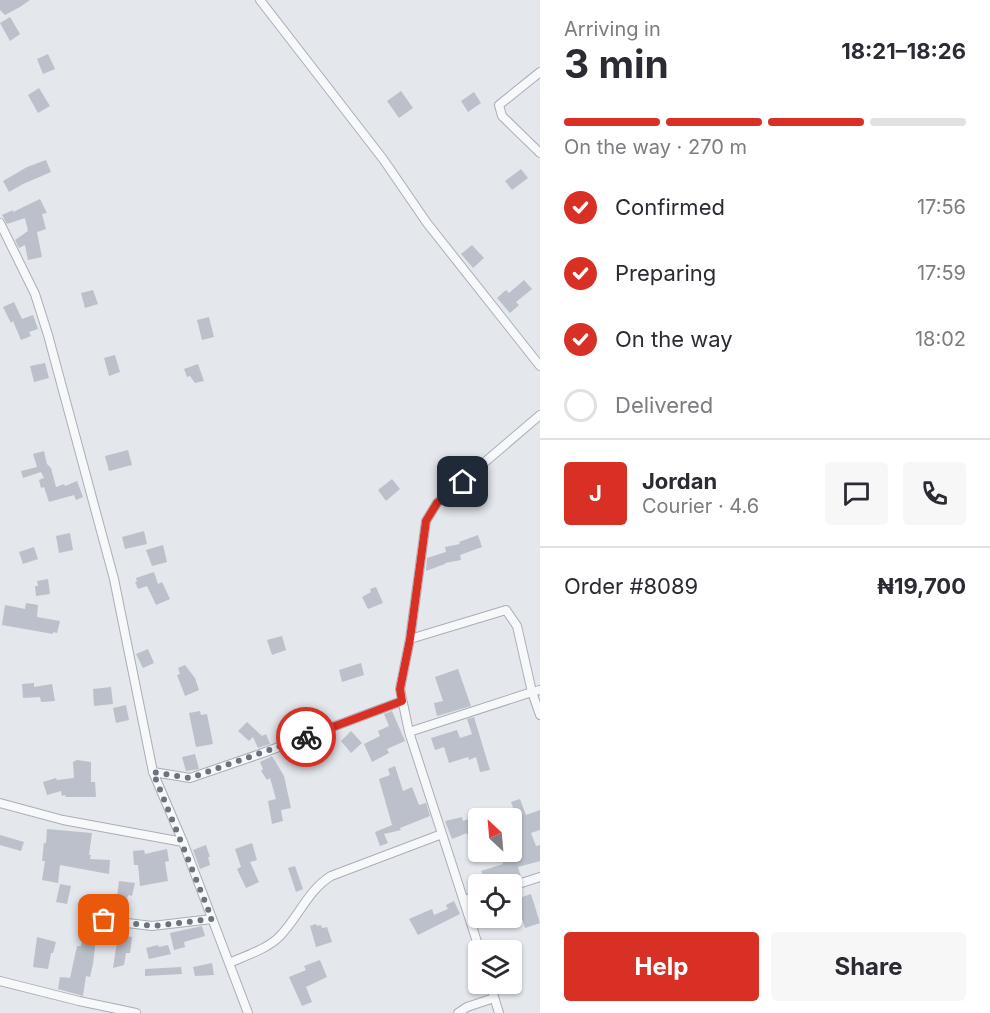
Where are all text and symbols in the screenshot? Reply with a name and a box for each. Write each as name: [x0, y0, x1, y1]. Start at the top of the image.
text: Arriving in: [564, 17, 661, 41]
text: 18:21–18:26: [841, 38, 966, 64]
text: 3 min: [564, 40, 669, 87]
text: On the way · 270 m: [564, 135, 747, 159]
icon: check: [564, 191, 597, 224]
text: Confirmed: [615, 194, 725, 220]
text: 17:56: [917, 195, 966, 219]
icon: check: [564, 257, 597, 290]
text: Preparing: [615, 260, 716, 286]
text: 17:59: [917, 261, 966, 285]
icon: check: [564, 323, 597, 356]
text: On the way: [615, 326, 733, 352]
text: 18:02: [915, 327, 966, 351]
text: Delivered: [615, 392, 713, 418]
pin: [437, 456, 488, 507]
button: chat: [825, 462, 888, 525]
button: phone: [903, 462, 966, 525]
icon: home: [446, 465, 479, 498]
text: Jordan: [642, 468, 717, 494]
text: J: [589, 480, 602, 506]
text: Courier · 4.6: [642, 494, 759, 518]
text: Order #8089: [564, 573, 698, 599]
text: ₦19,700: [877, 573, 966, 599]
courier: [276, 707, 336, 767]
icon: bike: [290, 721, 323, 754]
north arrow: [468, 808, 522, 862]
map controls: [468, 808, 522, 994]
button: locate: [468, 874, 522, 928]
pin: [78, 894, 129, 945]
icon: bag: [87, 903, 120, 936]
button: Help: [564, 932, 759, 1001]
button: Share: [771, 932, 966, 1001]
button: layers: [468, 940, 522, 994]

